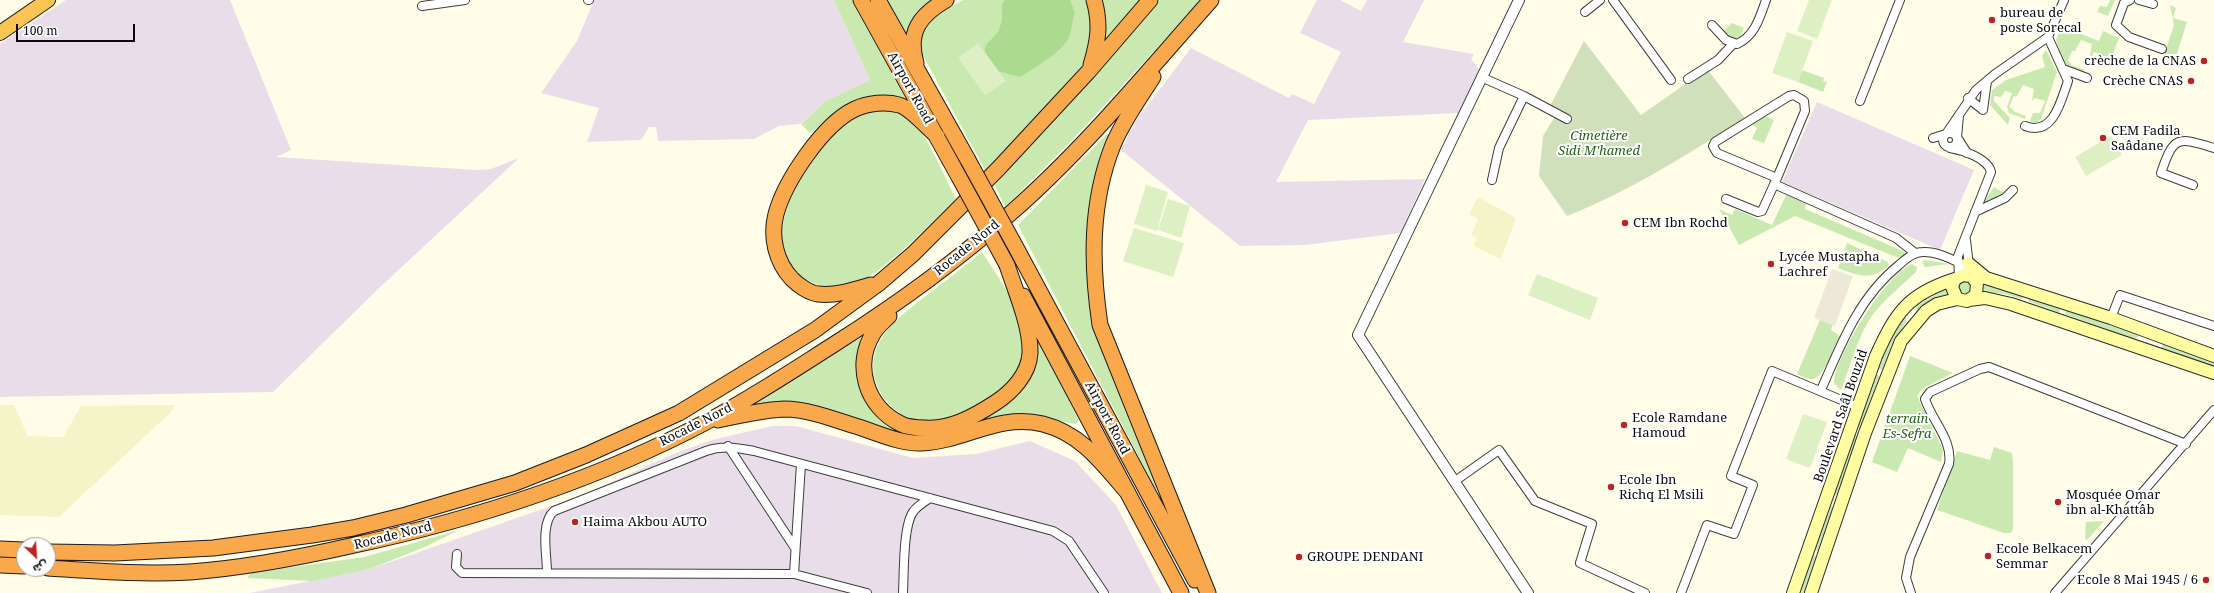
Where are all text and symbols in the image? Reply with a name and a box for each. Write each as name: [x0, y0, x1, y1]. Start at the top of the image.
place label: bureau de poste Sorecal: [2000, 5, 2082, 36]
marker: bureau de poste Sorecal: [1987, 15, 1997, 25]
scale bar: [18, 16, 137, 42]
text: 100 m: [23, 22, 58, 39]
street label: Airport Road: [884, 49, 936, 127]
place label: crèche de la CNAS: [2084, 53, 2196, 69]
marker: crèche de la CNAS: [2199, 56, 2209, 66]
place label: Crèche CNAS: [2103, 73, 2183, 89]
marker: Crèche CNAS: [2186, 76, 2196, 86]
place label: CEM Fadila Saâdane: [2111, 123, 2181, 154]
park label: Cimetière Sidi M'hamed: [1558, 128, 1640, 159]
marker: CEM Fadila Saâdane: [2098, 133, 2108, 143]
place label: CEM Ibn Rochd: [1633, 215, 1728, 231]
street label: Rocade Nord: [931, 217, 1003, 279]
marker: CEM Ibn Rochd: [1620, 218, 1630, 228]
place label: Lycée Mustapha Lachref: [1779, 249, 1880, 280]
marker: Lycée Mustapha Lachref: [1766, 259, 1776, 269]
street label: Boulevard Saâl Bouzid: [1811, 347, 1871, 485]
street label: Airport Road: [1081, 379, 1133, 457]
street label: Rocade Nord: [657, 400, 735, 450]
place label: Ecole Ramdane Hamoud: [1632, 410, 1727, 441]
park label: terrain Es-Sefra: [1882, 411, 1932, 442]
marker: Ecole Ramdane Hamoud: [1619, 420, 1629, 430]
place label: Ecole Ibn Richq El Msili: [1619, 472, 1704, 503]
marker: Ecole Ibn Richq El Msili: [1606, 482, 1616, 492]
place label: Mosquée Omar ibn al-Khattâb: [2066, 487, 2160, 518]
marker: Mosquée Omar ibn al-Khattâb: [2053, 497, 2063, 507]
place label: Haima Akbou AUTO: [583, 514, 707, 530]
marker: Haima Akbou AUTO: [570, 517, 580, 527]
street label: Rocade Nord: [353, 519, 433, 553]
north arrow: [16, 537, 56, 577]
place label: Ecole Belkacem Semmar: [1996, 541, 2092, 572]
place label: GROUPE DENDANI: [1307, 549, 1423, 565]
marker: Ecole Belkacem Semmar: [1983, 551, 1993, 561]
marker: GROUPE DENDANI: [1294, 552, 1304, 562]
text: ش: [31, 557, 51, 577]
place label: Ecole 8 Mai 1945 / 6: [2077, 572, 2198, 588]
marker: Ecole 8 Mai 1945 / 6: [2201, 575, 2211, 585]

